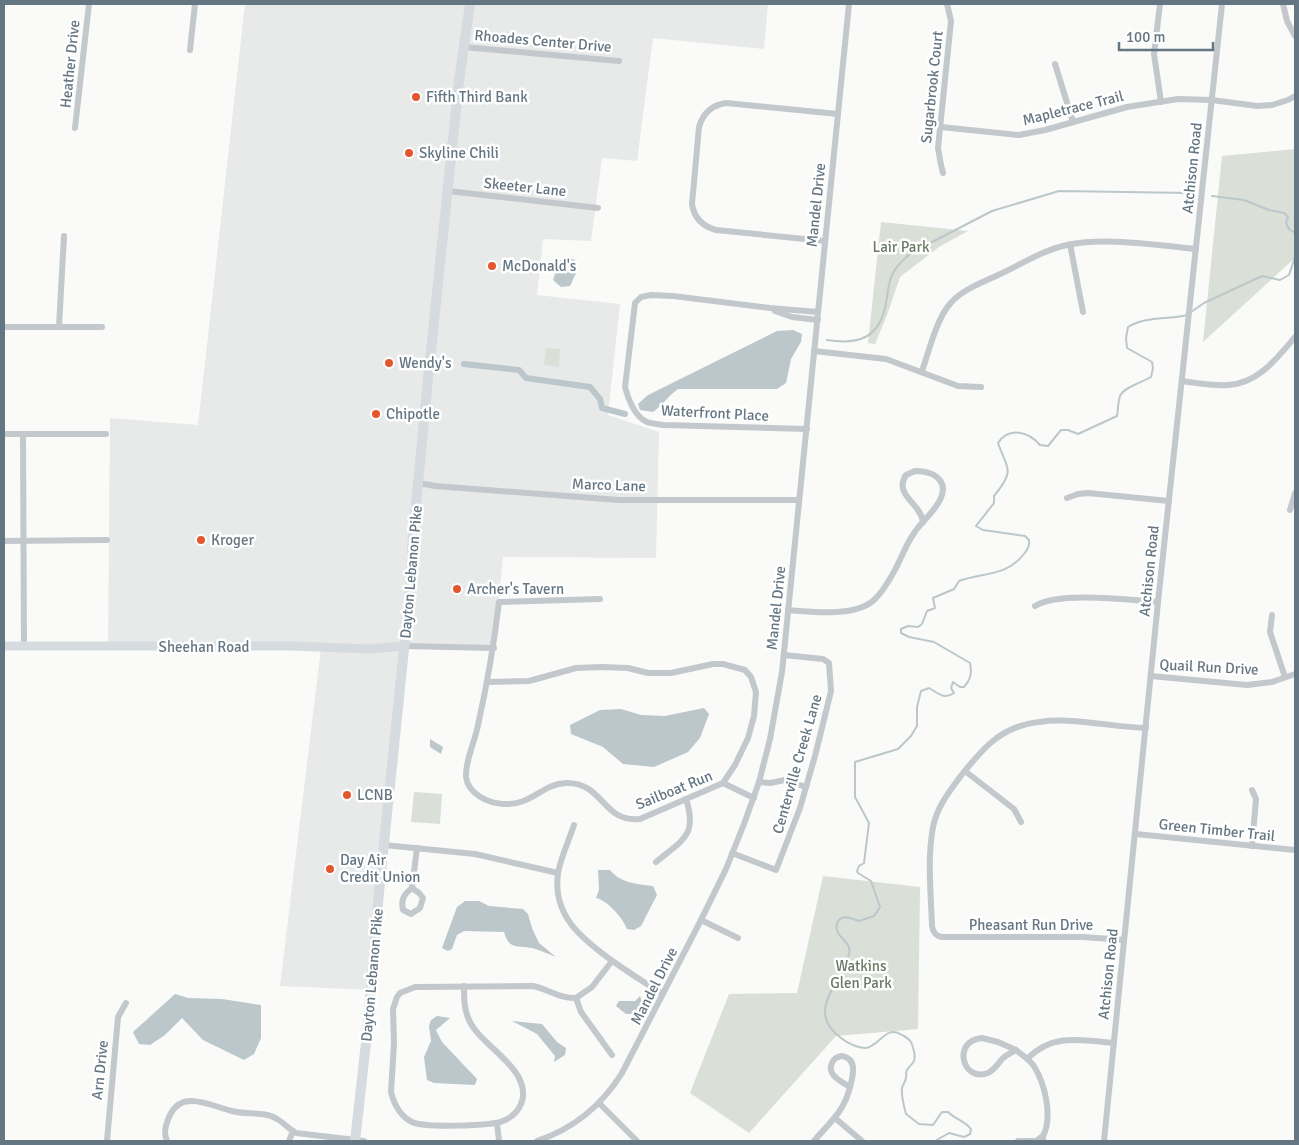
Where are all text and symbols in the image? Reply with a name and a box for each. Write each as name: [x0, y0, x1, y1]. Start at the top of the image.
street label: Heather Drive: [56, 19, 84, 109]
scale bar: [1119, 20, 1213, 52]
street label: Rhoades Center Drive: [474, 26, 612, 56]
text: 100 m: [1126, 28, 1166, 46]
street label: Sugarbrook Court: [917, 30, 947, 144]
street label: Mapletrace Trail: [1021, 87, 1125, 129]
place label: Fifth Third Bank: [426, 88, 528, 106]
marker: Fifth Third Bank: [410, 91, 422, 103]
street label: Atchison Road: [1178, 122, 1206, 214]
place label: Skyline Chili: [419, 144, 499, 162]
marker: Skyline Chili: [403, 147, 415, 159]
street label: Mandel Drive: [803, 162, 829, 248]
street label: Skeeter Lane: [483, 174, 567, 200]
park label: Lair Park: [872, 238, 930, 256]
place label: McDonald's: [502, 257, 577, 275]
marker: McDonald's: [486, 260, 498, 272]
place label: Wendy's: [399, 354, 452, 372]
marker: Wendy's: [383, 357, 395, 369]
street label: Waterfront Place: [660, 401, 770, 425]
place label: Chipotle: [386, 405, 440, 423]
marker: Chipotle: [370, 408, 382, 420]
street label: Marco Lane: [572, 475, 646, 495]
street label: Dayton Lebanon Pike: [396, 505, 426, 639]
street label: Atchison Road: [1135, 525, 1163, 617]
place label: Kroger: [211, 531, 254, 549]
marker: Kroger: [195, 534, 207, 546]
street label: Mandel Drive: [763, 565, 789, 651]
place label: Archer's Tavern: [467, 580, 564, 598]
marker: Archer's Tavern: [451, 583, 463, 595]
street label: Sheehan Road: [159, 638, 249, 656]
street label: Quail Run Drive: [1159, 655, 1259, 679]
street label: Centerville Creek Lane: [768, 692, 826, 836]
street label: Sailboat Run: [633, 766, 715, 814]
place label: LCNB: [357, 786, 393, 804]
marker: LCNB: [341, 789, 353, 801]
street label: Green Timber Trail: [1158, 815, 1276, 845]
place label: Day Air Credit Union: [340, 851, 421, 886]
marker: Day Air Credit Union: [324, 863, 336, 875]
street label: Dayton Lebanon Pike: [357, 908, 387, 1042]
street label: Pheasant Run Drive: [969, 916, 1093, 934]
street label: Atchison Road: [1094, 928, 1122, 1020]
street label: Mandel Drive: [627, 944, 681, 1028]
park label: Watkins Glen Park: [830, 957, 892, 992]
street label: Arn Drive: [88, 1039, 112, 1101]

